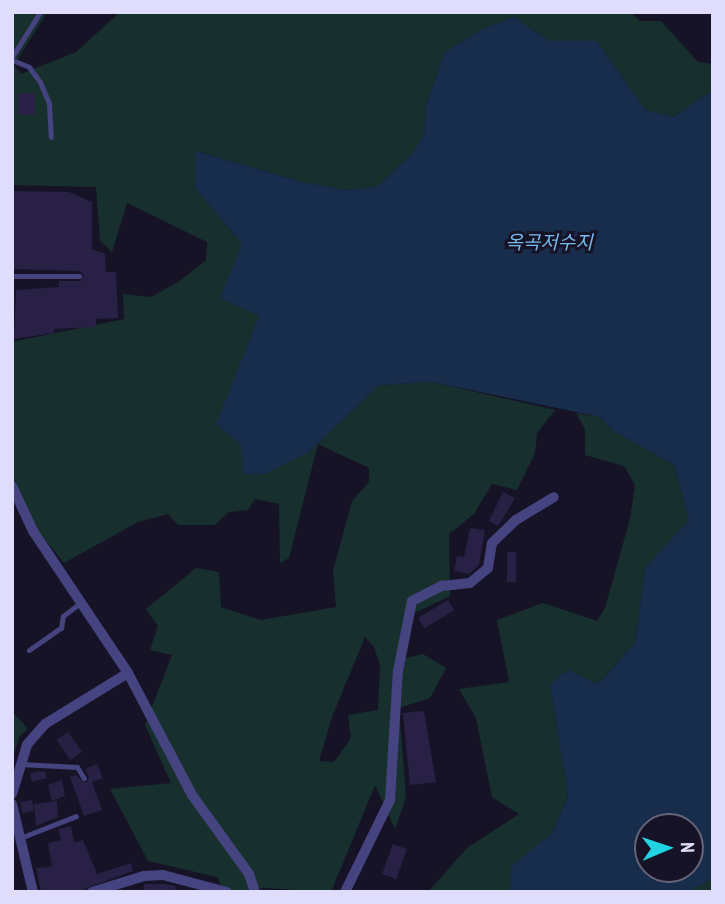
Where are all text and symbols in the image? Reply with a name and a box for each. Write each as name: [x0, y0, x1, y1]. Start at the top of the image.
water label: 옥곡저수지: [505, 232, 593, 254]
north arrow: [634, 813, 704, 883]
text: N: [676, 842, 700, 853]

